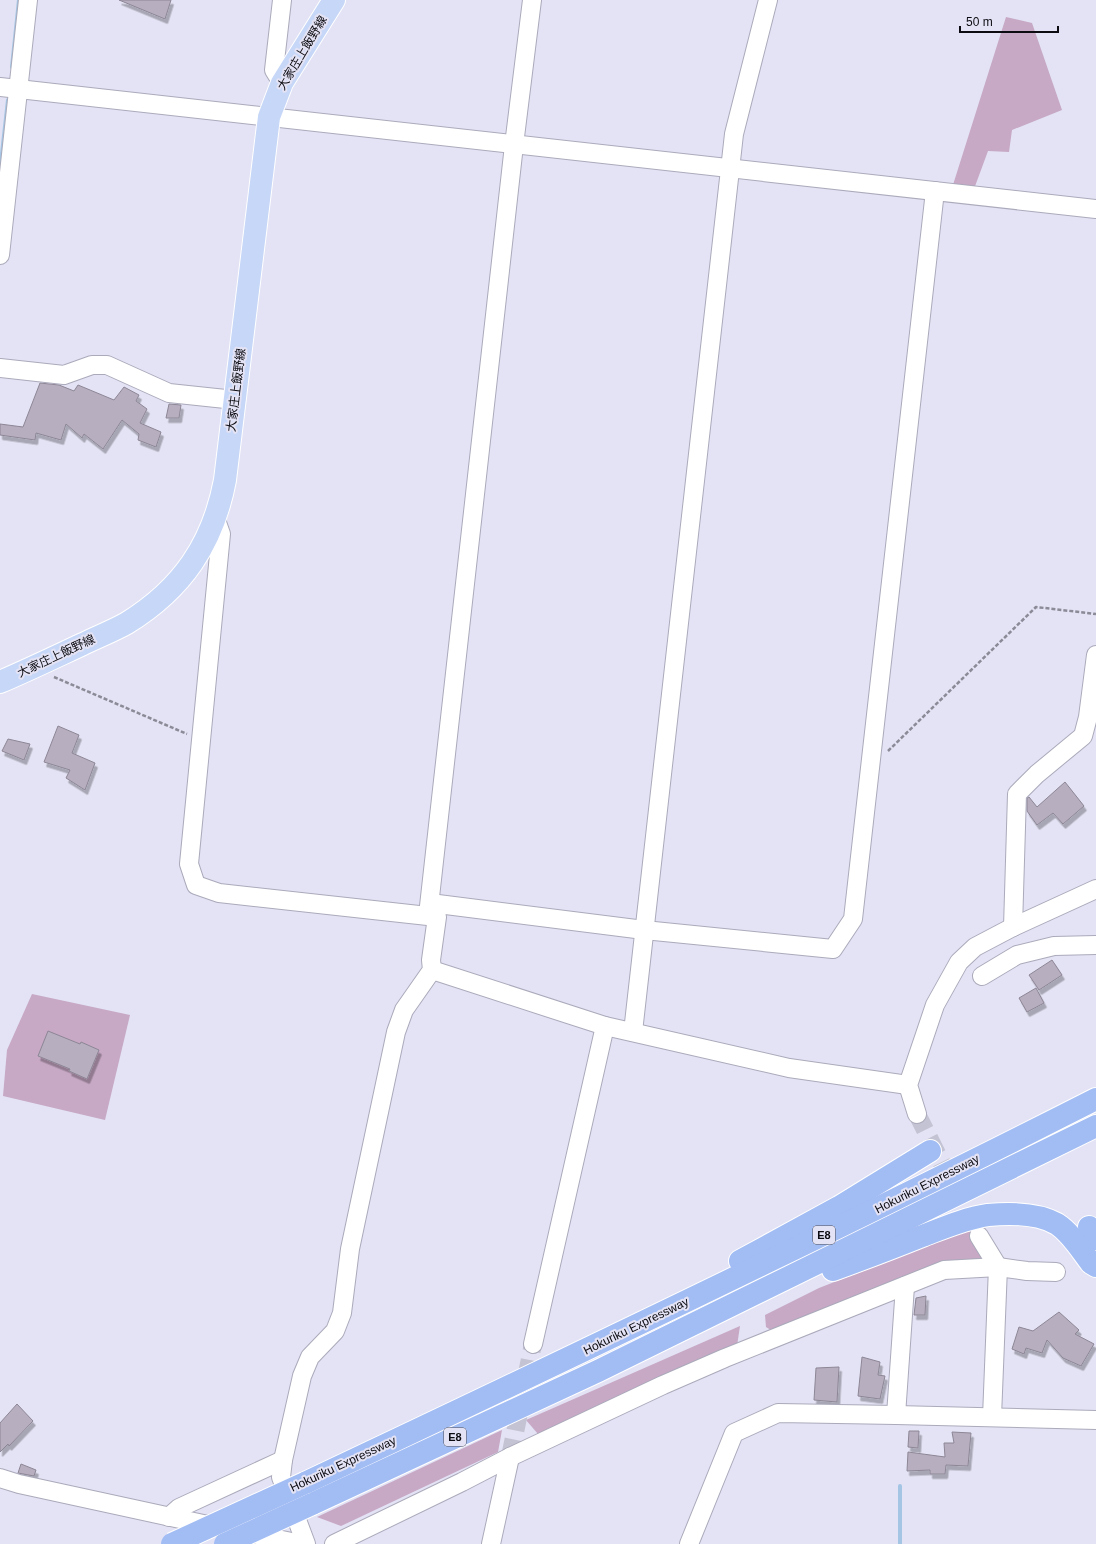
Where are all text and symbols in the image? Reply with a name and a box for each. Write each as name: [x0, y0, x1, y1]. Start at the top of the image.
scale bar: [960, 8, 1058, 34]
street label: 大家庄上飯野線: [274, 13, 330, 93]
text: 50 m: [966, 15, 993, 29]
street label: 大家庄上飯野線: [224, 347, 248, 433]
street label: 大家庄上飯野線: [15, 632, 97, 680]
street label: Hokuriku Expressway: [872, 1152, 982, 1216]
road number: E8: [813, 1226, 835, 1244]
street label: Hokuriku Expressway: [581, 1294, 691, 1358]
road number: E8: [444, 1428, 466, 1446]
street label: Hokuriku Expressway: [288, 1433, 398, 1495]

